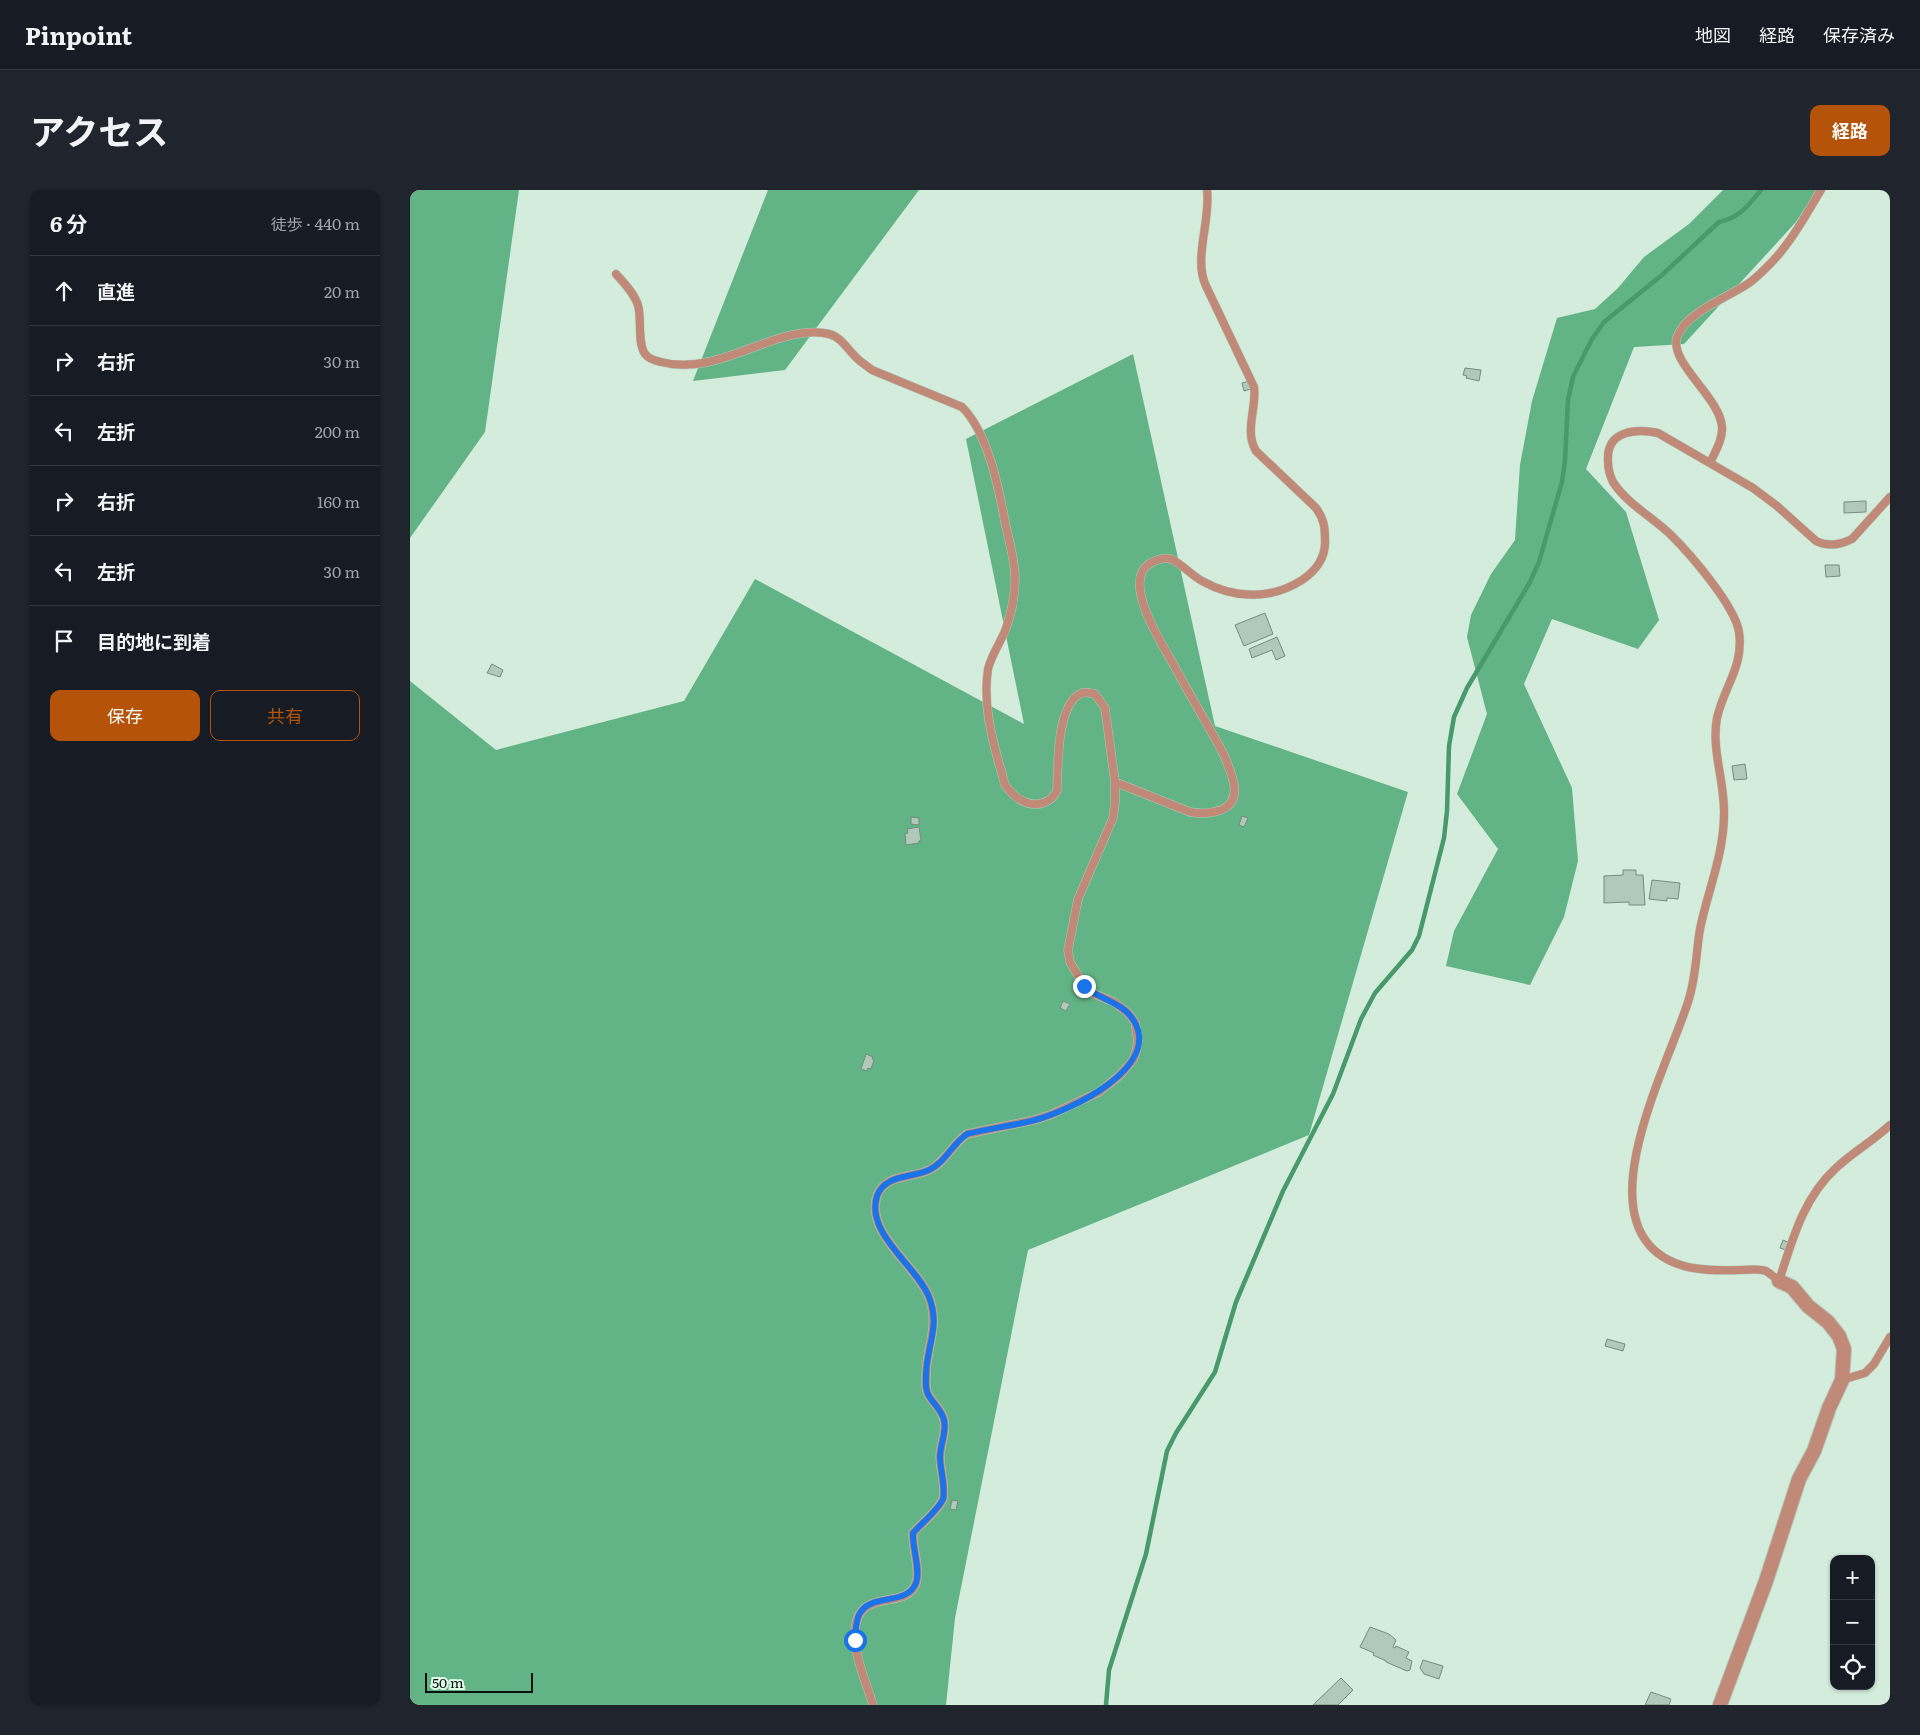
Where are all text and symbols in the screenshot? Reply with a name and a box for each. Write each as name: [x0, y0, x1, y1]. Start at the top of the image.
text: Pinpoint: [25, 17, 132, 52]
text: 地図: [1695, 21, 1731, 48]
text: 経路: [1759, 21, 1795, 48]
text: 保存済み: [1823, 21, 1895, 48]
text: アクセス: [30, 104, 168, 156]
button: 経路: [1810, 105, 1890, 156]
text: 6 分: [50, 207, 87, 238]
text: 徒歩 · 440 m: [271, 211, 360, 235]
icon: ahead: [50, 277, 78, 305]
text: 直進: [97, 277, 135, 305]
text: 20 m: [324, 279, 360, 303]
icon: right: [50, 347, 78, 375]
text: 右折: [97, 347, 135, 375]
text: 30 m: [323, 349, 360, 373]
icon: left: [50, 417, 78, 445]
text: 左折: [97, 417, 135, 445]
text: 200 m: [315, 419, 360, 443]
icon: right: [50, 487, 78, 515]
text: 右折: [97, 487, 135, 515]
text: 160 m: [317, 489, 360, 513]
icon: left: [50, 557, 78, 585]
text: 左折: [97, 557, 135, 585]
text: 30 m: [323, 559, 360, 583]
icon: arrive: [50, 627, 78, 655]
text: 目的地に到着: [97, 627, 211, 655]
button: 保存: [50, 690, 200, 741]
button: 共有: [210, 690, 360, 741]
route end: [1073, 975, 1096, 998]
map controls: [1830, 1555, 1875, 1690]
button: +: [1830, 1555, 1875, 1600]
button: −: [1830, 1600, 1875, 1645]
route start: [844, 1629, 867, 1652]
button: locate: [1830, 1645, 1875, 1690]
scale bar: [425, 1670, 532, 1693]
text: 50 m: [432, 1672, 464, 1692]

